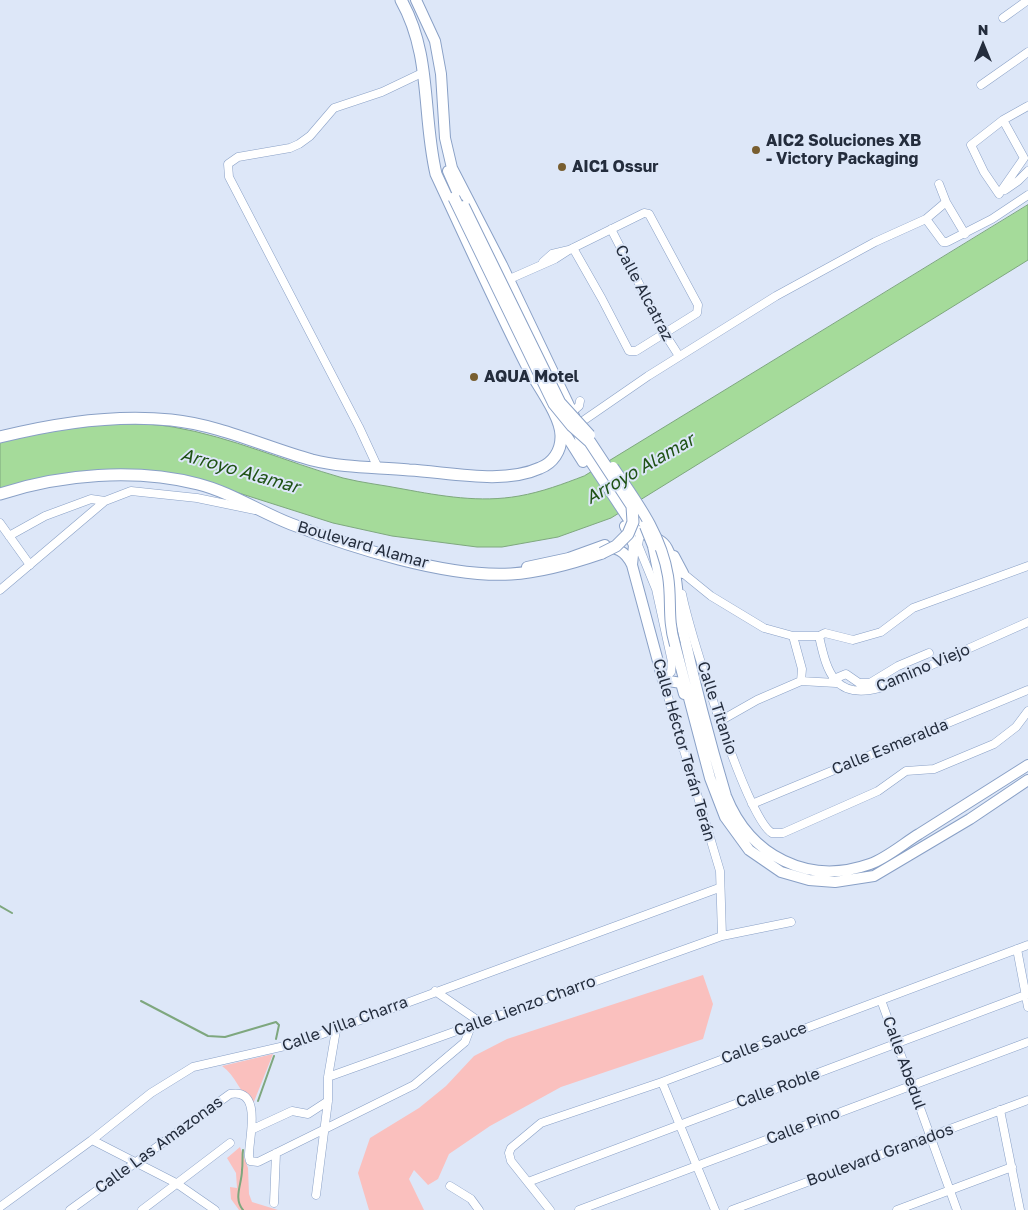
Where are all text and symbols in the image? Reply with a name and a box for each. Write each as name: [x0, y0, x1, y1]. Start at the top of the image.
north arrow: [958, 20, 1008, 70]
text: N: [978, 21, 988, 38]
place label: AIC2 Soluciones XB - Victory Packaging: [766, 131, 921, 169]
marker: AIC2 Soluciones XB - Victory Packaging: [750, 144, 762, 156]
place label: AIC1 Ossur: [572, 157, 658, 177]
marker: AIC1 Ossur: [556, 161, 568, 173]
street label: Calle Alcatraz: [611, 242, 677, 344]
place label: AQUA Motel: [484, 367, 579, 387]
marker: AQUA Motel: [468, 371, 480, 383]
water label: Arroyo Alamar: [582, 429, 698, 509]
water label: Arroyo Alamar: [178, 444, 302, 498]
street label: Boulevard Alamar: [295, 517, 431, 573]
street label: Camino Viejo: [873, 640, 973, 696]
street label: Calle Héctor Terán Terán: [649, 656, 719, 844]
street label: Calle Titanio: [693, 659, 741, 757]
street label: Calle Esmeralda: [829, 715, 951, 779]
street label: Calle Lienzo Charro: [452, 971, 598, 1041]
street label: Calle Villa Charra: [279, 992, 411, 1056]
street label: Calle Abedul: [878, 1014, 930, 1112]
street label: Calle Sauce: [718, 1018, 810, 1068]
street label: Calle Roble: [734, 1064, 822, 1112]
street label: Calle Las Amazonas: [91, 1092, 227, 1198]
street label: Calle Pino: [763, 1103, 843, 1149]
street label: Boulevard Granados: [804, 1120, 956, 1190]

